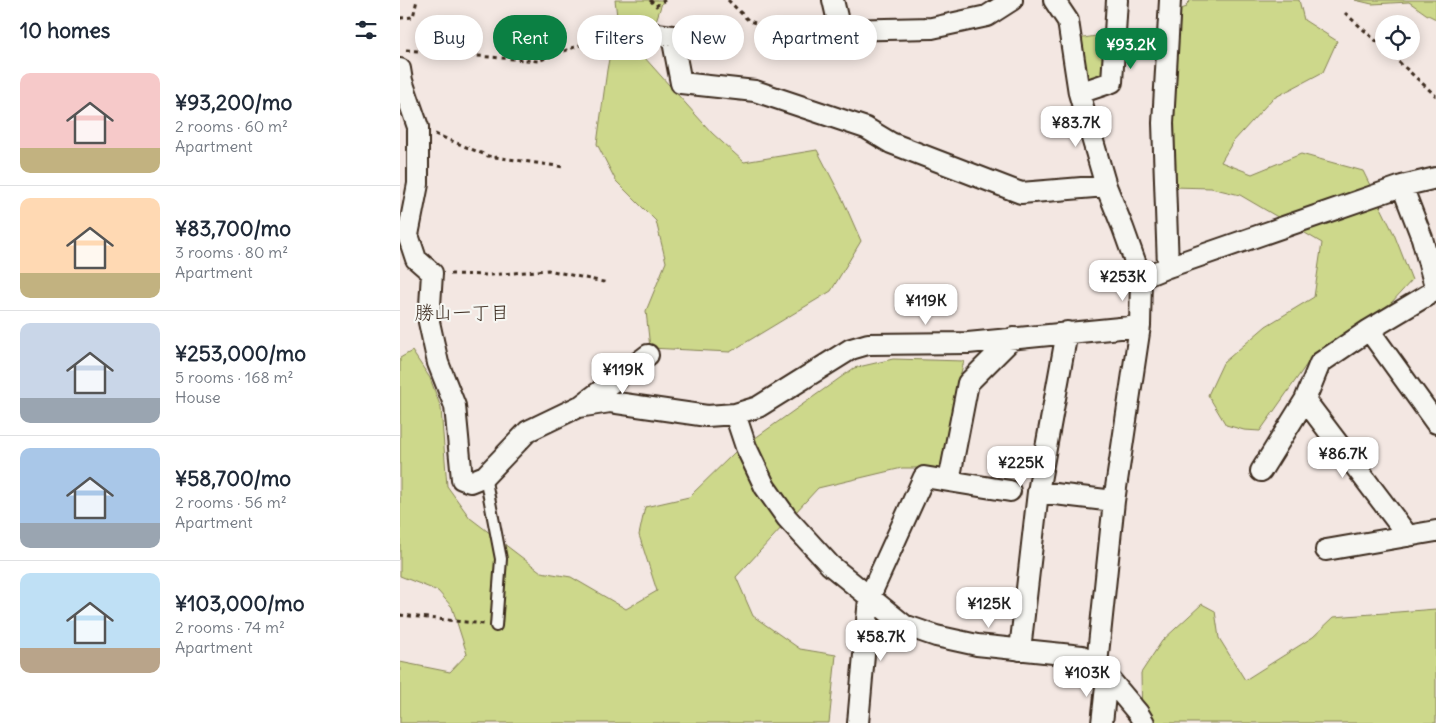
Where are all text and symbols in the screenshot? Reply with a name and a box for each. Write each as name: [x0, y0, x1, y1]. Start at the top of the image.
chip: Buy: [415, 15, 483, 60]
chip: Rent: [493, 15, 567, 60]
chip: Filters: [577, 15, 662, 60]
chip: New: [672, 15, 744, 60]
chip: Apartment: [754, 15, 877, 60]
map controls: [1375, 15, 1420, 60]
button: locate: [1375, 15, 1420, 60]
icon: filters: [352, 16, 380, 44]
text: 10 homes: [20, 17, 110, 44]
pin: ¥93.2K: [1090, 28, 1172, 70]
text: ¥93.2K: [1106, 34, 1156, 54]
text: ¥93,200/mo: [175, 89, 292, 116]
icon: home: [60, 93, 120, 153]
pin: ¥83.7K: [1035, 106, 1117, 148]
text: ¥83.7K: [1052, 112, 1100, 132]
text: 2 rooms · 60 m²: [175, 116, 288, 136]
text: Apartment: [175, 136, 253, 156]
text: ¥83,700/mo: [175, 215, 291, 242]
icon: home: [60, 218, 120, 278]
text: 3 rooms · 80 m²: [175, 242, 288, 262]
pin: ¥253K: [1088, 260, 1158, 302]
text: Apartment: [175, 262, 253, 282]
text: ¥253K: [1100, 266, 1146, 286]
pin: ¥119K: [891, 284, 961, 326]
text: ¥119K: [905, 290, 947, 310]
district label: 勝山一丁目: [414, 300, 510, 324]
text: ¥253,000/mo: [175, 340, 306, 367]
icon: home: [60, 343, 120, 403]
pin: ¥119K: [588, 352, 658, 395]
text: ¥119K: [602, 359, 644, 379]
text: 5 rooms · 168 m²: [175, 367, 293, 387]
text: House: [175, 387, 221, 407]
pin: ¥86.7K: [1302, 436, 1384, 479]
text: ¥86.7K: [1319, 443, 1367, 463]
pin: ¥225K: [986, 446, 1056, 488]
text: ¥225K: [998, 452, 1044, 472]
text: ¥58,700/mo: [175, 465, 291, 492]
icon: home: [60, 468, 120, 528]
text: 2 rooms · 56 m²: [175, 492, 287, 512]
text: Apartment: [175, 512, 253, 532]
pin: ¥125K: [954, 586, 1024, 629]
text: ¥103,000/mo: [175, 590, 305, 617]
icon: home: [60, 593, 120, 653]
text: ¥125K: [967, 593, 1011, 613]
text: 2 rooms · 74 m²: [175, 617, 285, 637]
pin: ¥58.7K: [840, 620, 922, 662]
text: ¥58.7K: [857, 626, 905, 646]
text: Apartment: [175, 637, 253, 657]
pin: ¥103K: [1052, 656, 1122, 698]
text: ¥103K: [1064, 662, 1110, 682]

